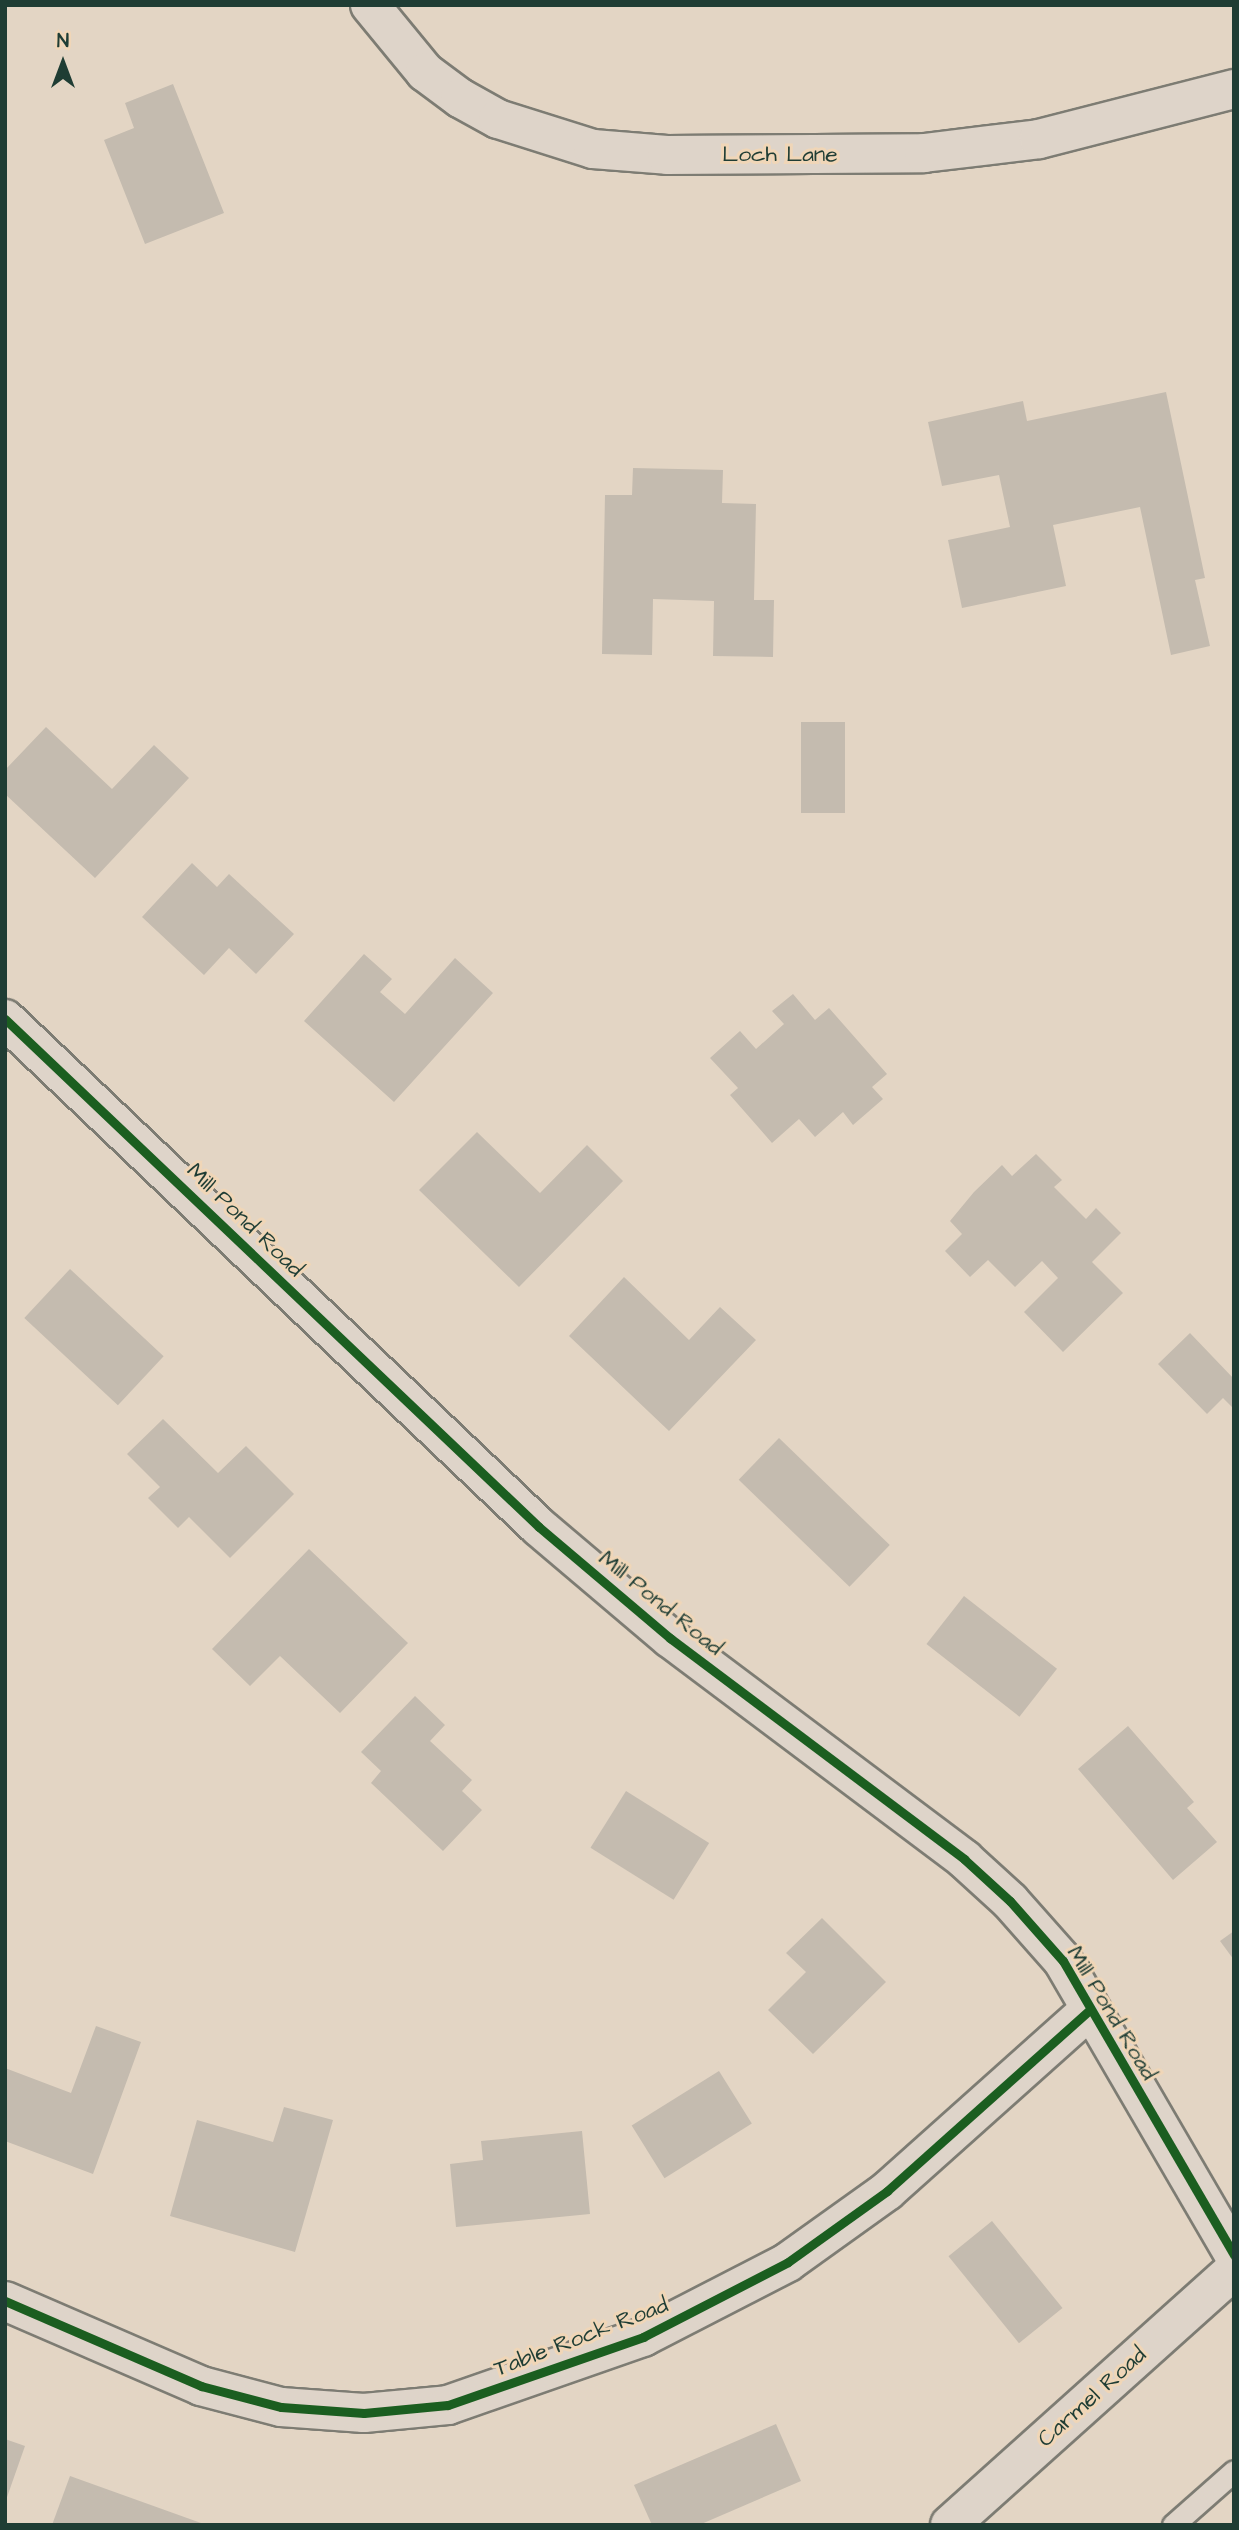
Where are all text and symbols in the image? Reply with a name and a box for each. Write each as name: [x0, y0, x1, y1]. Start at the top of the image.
north arrow: [28, 28, 98, 98]
text: N: [57, 28, 69, 55]
street label: Loch Lane: [722, 140, 838, 168]
street label: Mill Pond Road: [181, 1157, 309, 1283]
street label: Mill Pond Road: [593, 1544, 729, 1662]
street label: Mill Pond Road: [1061, 1941, 1163, 2085]
street label: Table Rock Road: [490, 2291, 672, 2383]
street label: Carmel Road: [1032, 2341, 1152, 2453]

